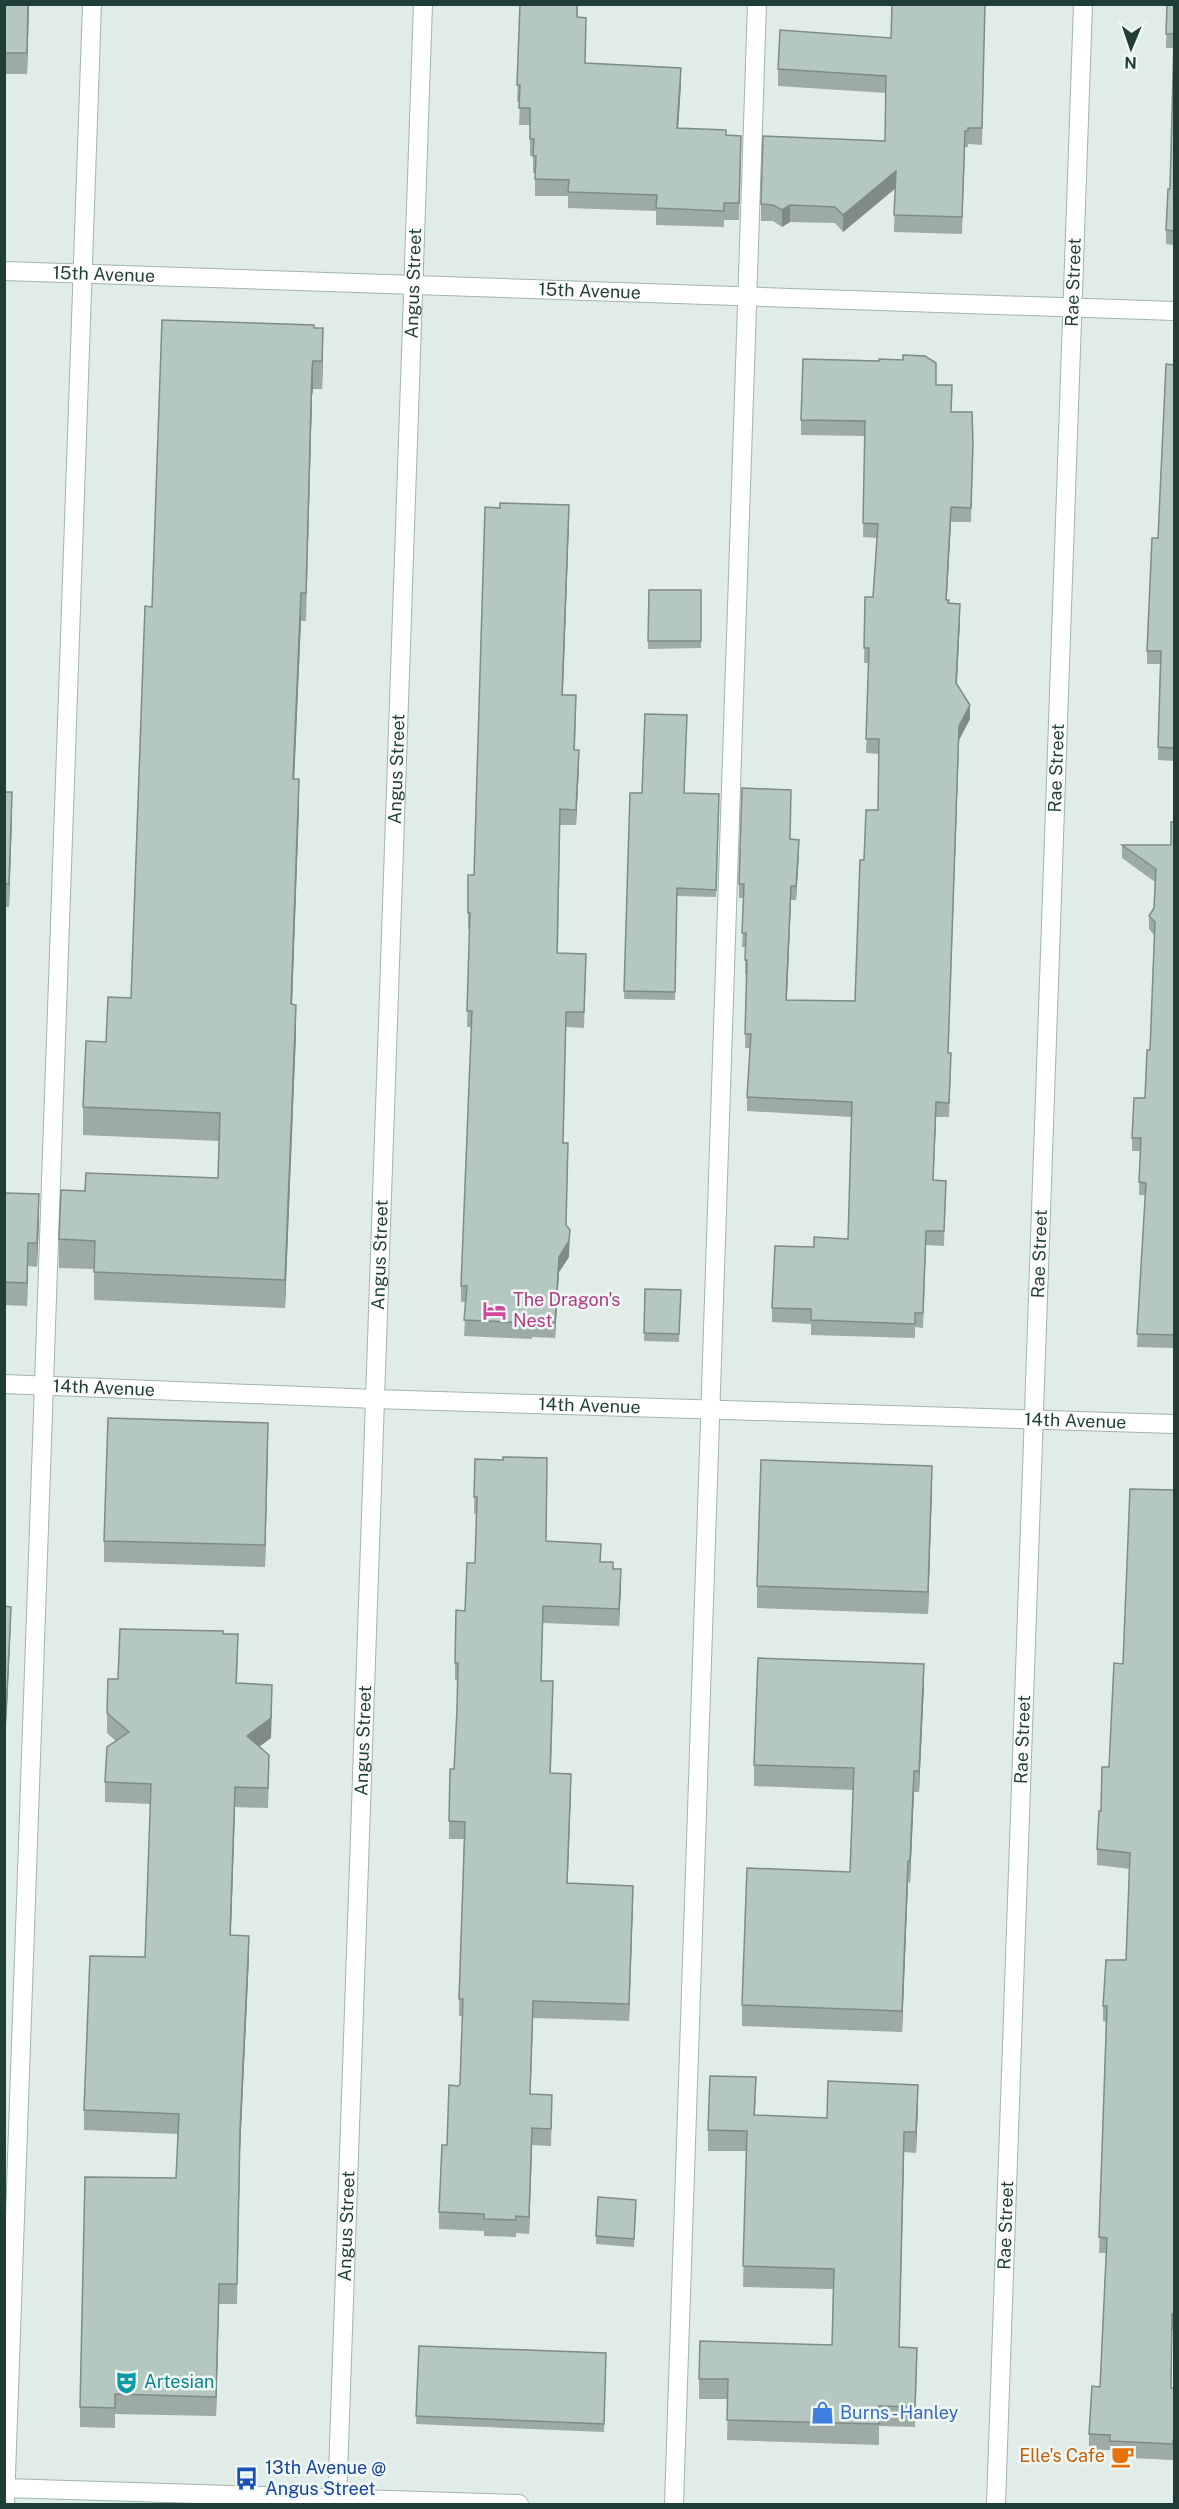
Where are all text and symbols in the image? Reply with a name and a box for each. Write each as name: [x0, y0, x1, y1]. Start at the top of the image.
north arrow: [1101, 18, 1161, 78]
text: N: [1124, 53, 1137, 72]
street label: Angus Street: [400, 228, 425, 339]
street label: Rae Street: [1061, 237, 1085, 327]
street label: 15th Avenue: [52, 262, 156, 286]
street label: 15th Avenue: [538, 278, 641, 303]
street label: Angus Street: [384, 713, 409, 825]
street label: Rae Street: [1044, 723, 1068, 813]
street label: Angus Street: [367, 1199, 392, 1310]
street label: Rae Street: [1027, 1209, 1051, 1299]
place label: The Dragon's Nest: [513, 1289, 620, 1331]
hotel icon: The Dragon's Nest: [482, 1297, 508, 1323]
street label: 14th Avenue: [52, 1375, 155, 1400]
street label: 14th Avenue: [538, 1393, 641, 1417]
street label: 14th Avenue: [1024, 1408, 1127, 1433]
street label: Angus Street: [350, 1685, 375, 1796]
street label: Rae Street: [1010, 1695, 1034, 1784]
street label: Angus Street: [334, 2171, 358, 2282]
street label: Rae Street: [993, 2180, 1017, 2270]
theatre icon: Artesian: [113, 2369, 139, 2395]
place label: Artesian: [144, 2371, 214, 2392]
shop icon: Burns - Hanley: [809, 2400, 835, 2426]
place label: Burns - Hanley: [840, 2402, 959, 2423]
cafe icon: Elle's Cafe: [1110, 2443, 1136, 2469]
place label: Elle's Cafe: [1019, 2445, 1105, 2466]
place label: 13th Avenue @ Angus Street: [265, 2457, 386, 2499]
bus stop icon: 13th Avenue @ Angus Street: [234, 2465, 260, 2491]

